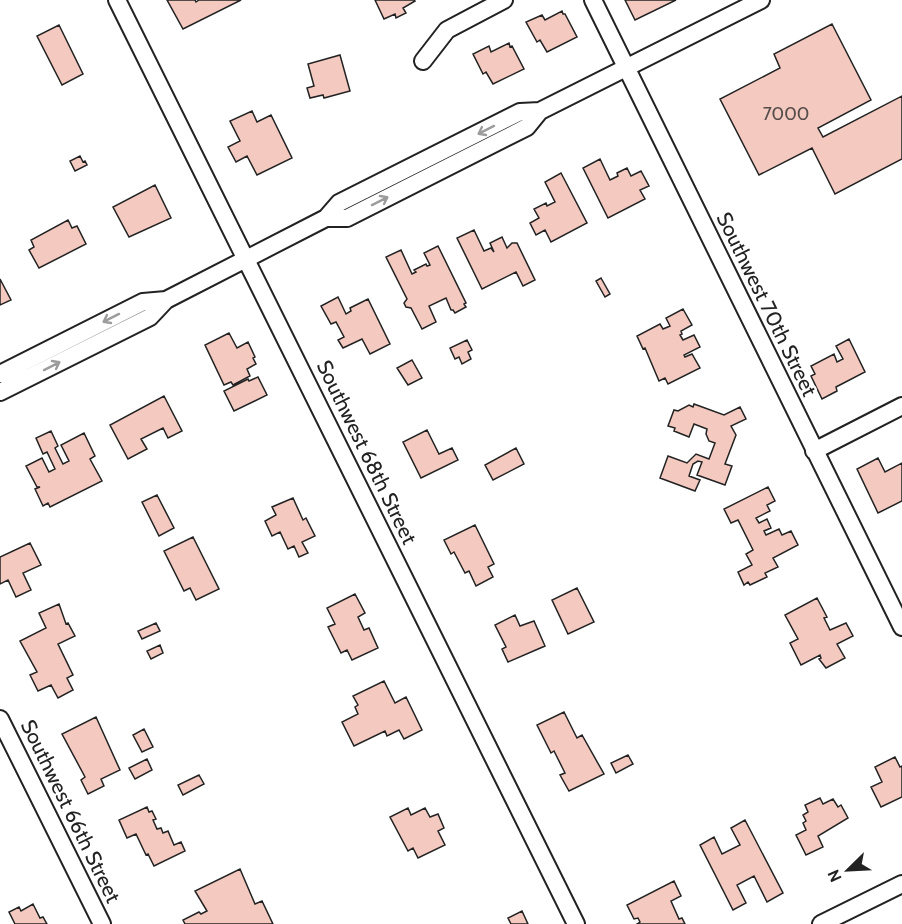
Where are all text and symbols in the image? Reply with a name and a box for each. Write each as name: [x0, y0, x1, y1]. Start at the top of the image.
house number: 7000: [763, 103, 809, 125]
one-way arrow: [477, 124, 495, 136]
one-way arrow: [371, 195, 388, 207]
street label: Southwest 70th Street: [712, 208, 822, 400]
one-way arrow: [103, 313, 121, 324]
street label: Southwest 68th Street: [312, 356, 422, 548]
one-way arrow: [43, 360, 61, 372]
street label: Southwest 66th Street: [16, 715, 126, 907]
north arrow: [818, 840, 878, 900]
text: N: [824, 867, 846, 885]

